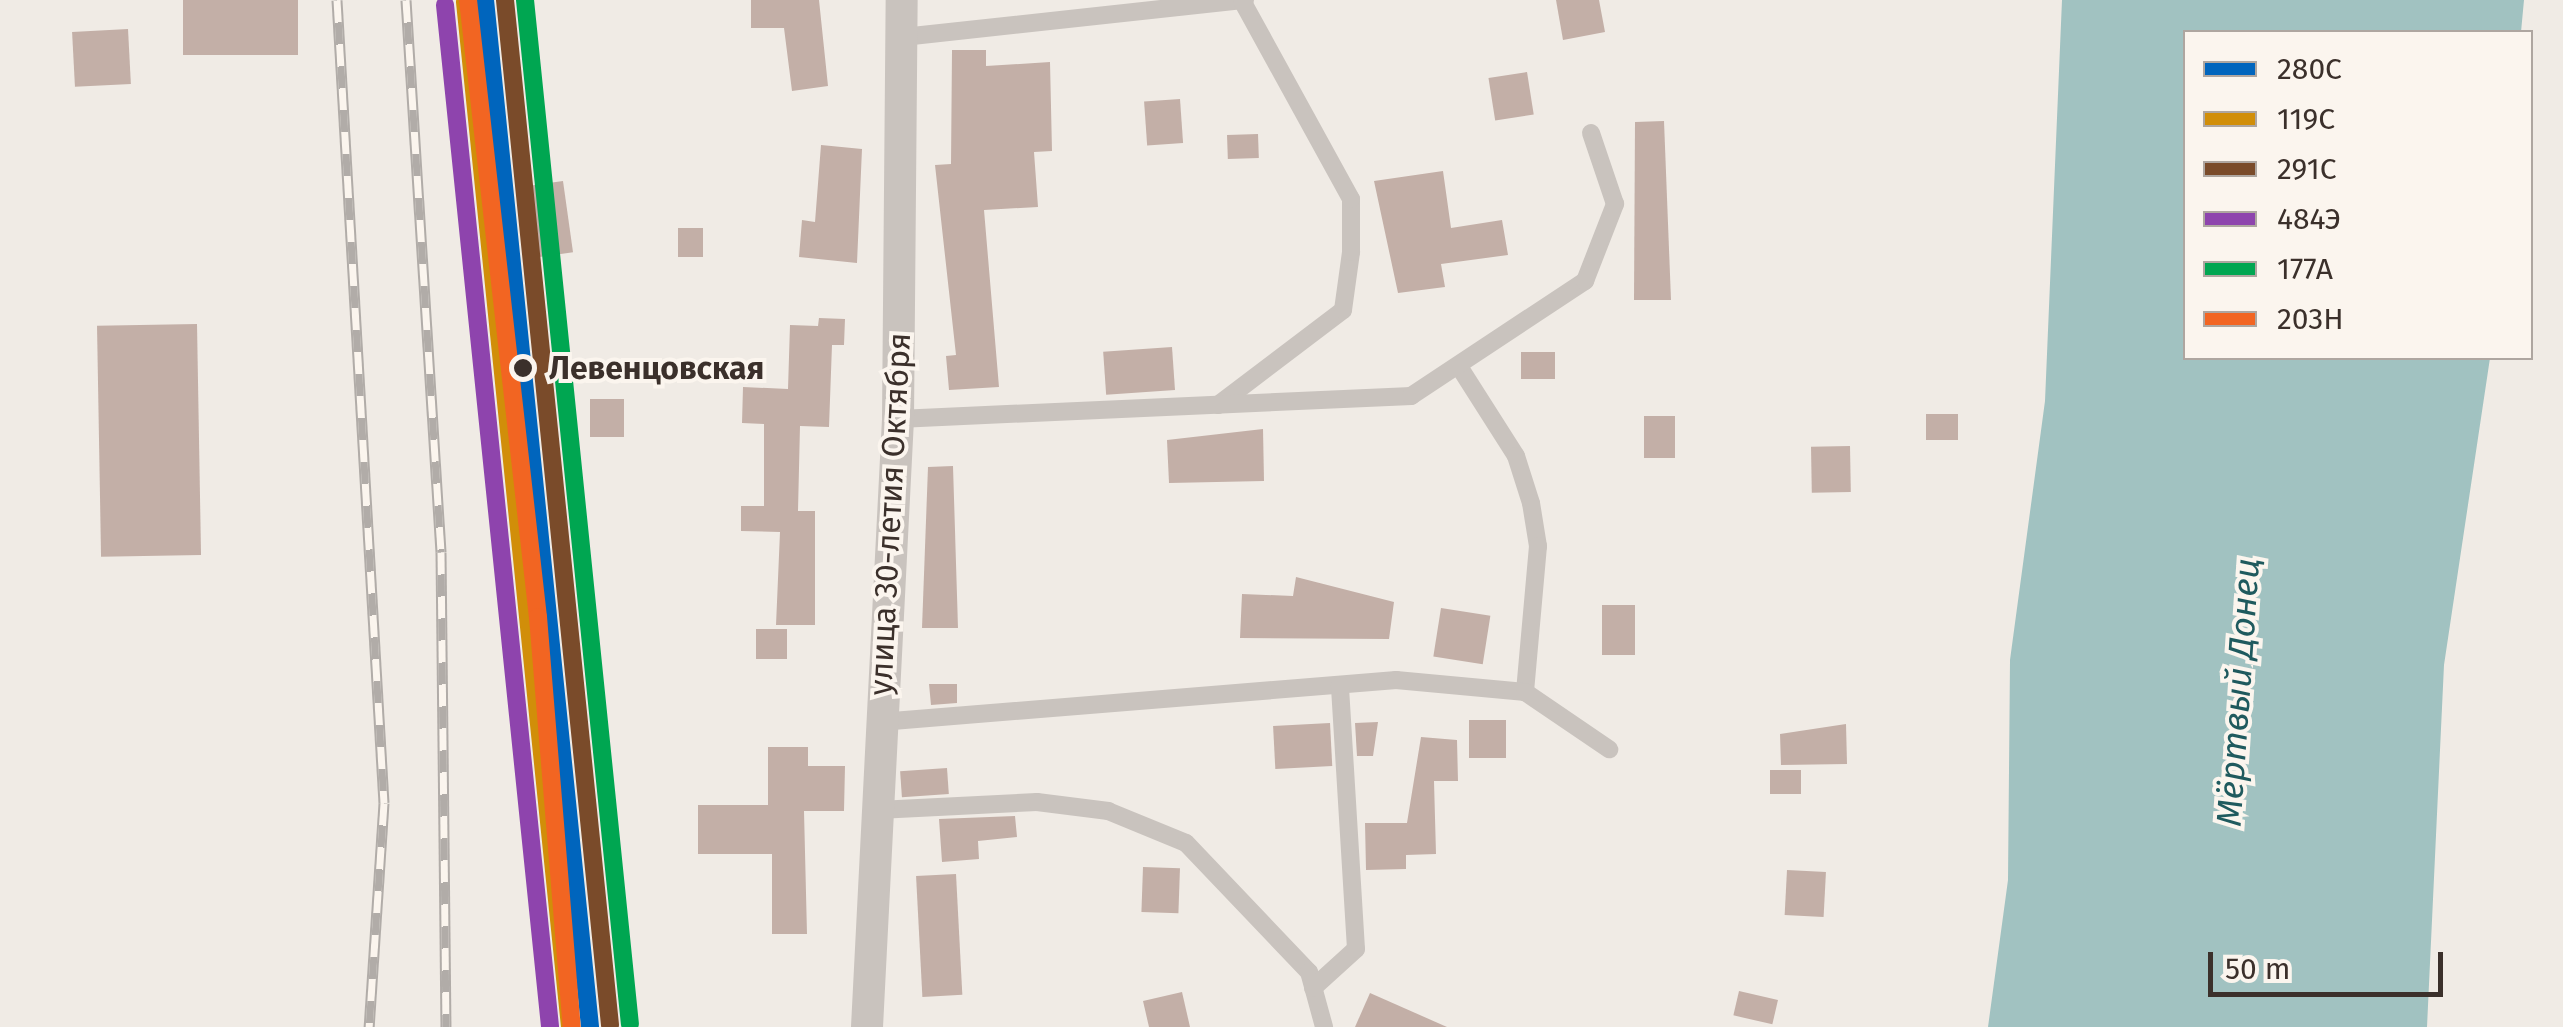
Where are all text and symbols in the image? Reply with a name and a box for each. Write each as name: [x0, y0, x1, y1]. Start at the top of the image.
legend: [2183, 30, 2533, 360]
text: 280С: [2277, 51, 2342, 87]
text: 119С: [2277, 101, 2335, 137]
text: 291С: [2277, 151, 2337, 187]
text: 484Э: [2277, 201, 2341, 237]
text: 177А: [2277, 251, 2333, 287]
text: 203Н: [2277, 301, 2344, 337]
street label: улица 30-летия Октября: [861, 331, 919, 697]
place label: Левенцовская: [549, 349, 764, 387]
marker: Левенцовская: [506, 351, 540, 385]
water label: Мёртвый Донец: [2208, 556, 2268, 828]
scale bar: [2213, 932, 2448, 994]
text: 50 m: [2225, 951, 2290, 987]

